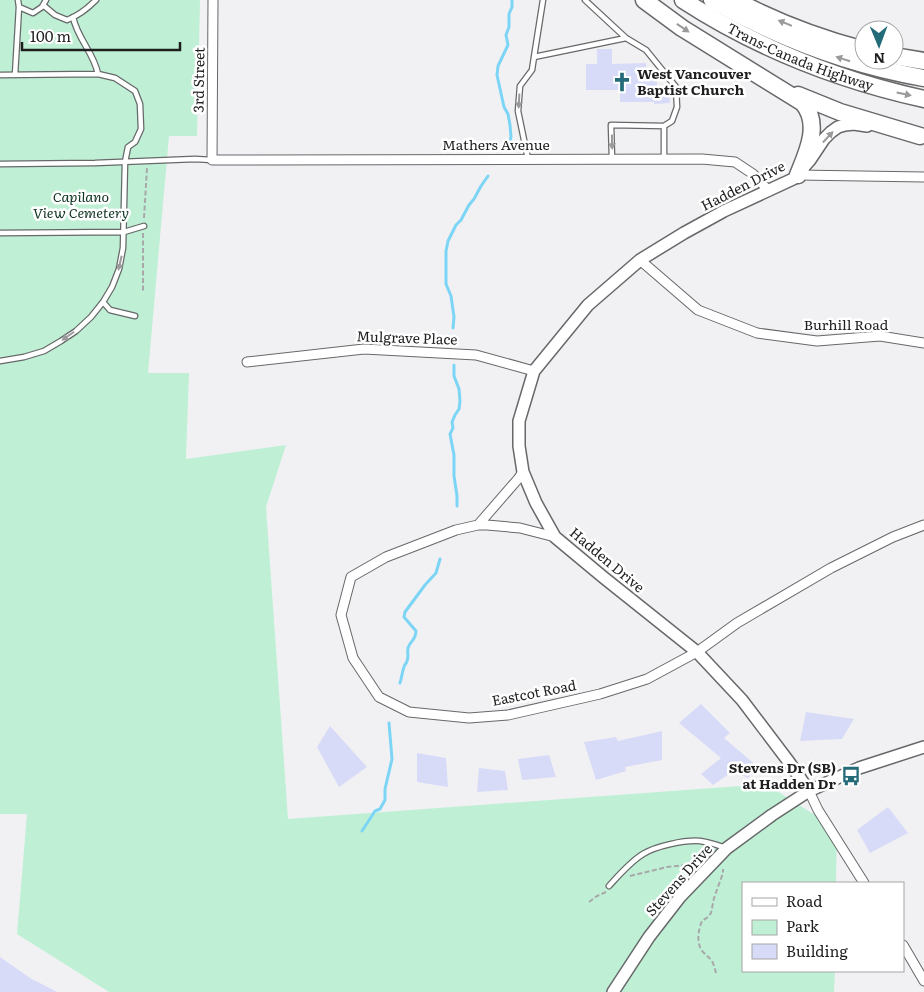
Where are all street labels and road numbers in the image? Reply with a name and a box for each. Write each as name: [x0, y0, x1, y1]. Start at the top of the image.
street label: Trans-Canada Highway: [724, 17, 877, 95]
street label: 3rd Street: [187, 47, 209, 113]
street label: Mathers Avenue: [442, 134, 550, 154]
street label: Hadden Drive: [697, 155, 788, 215]
street label: Burhill Road: [804, 314, 889, 334]
street label: Mulgrave Place: [356, 325, 458, 349]
street label: Hadden Drive: [566, 522, 649, 596]
street label: Eastcot Road: [490, 674, 578, 710]
street label: Stevens Drive: [640, 839, 716, 920]

